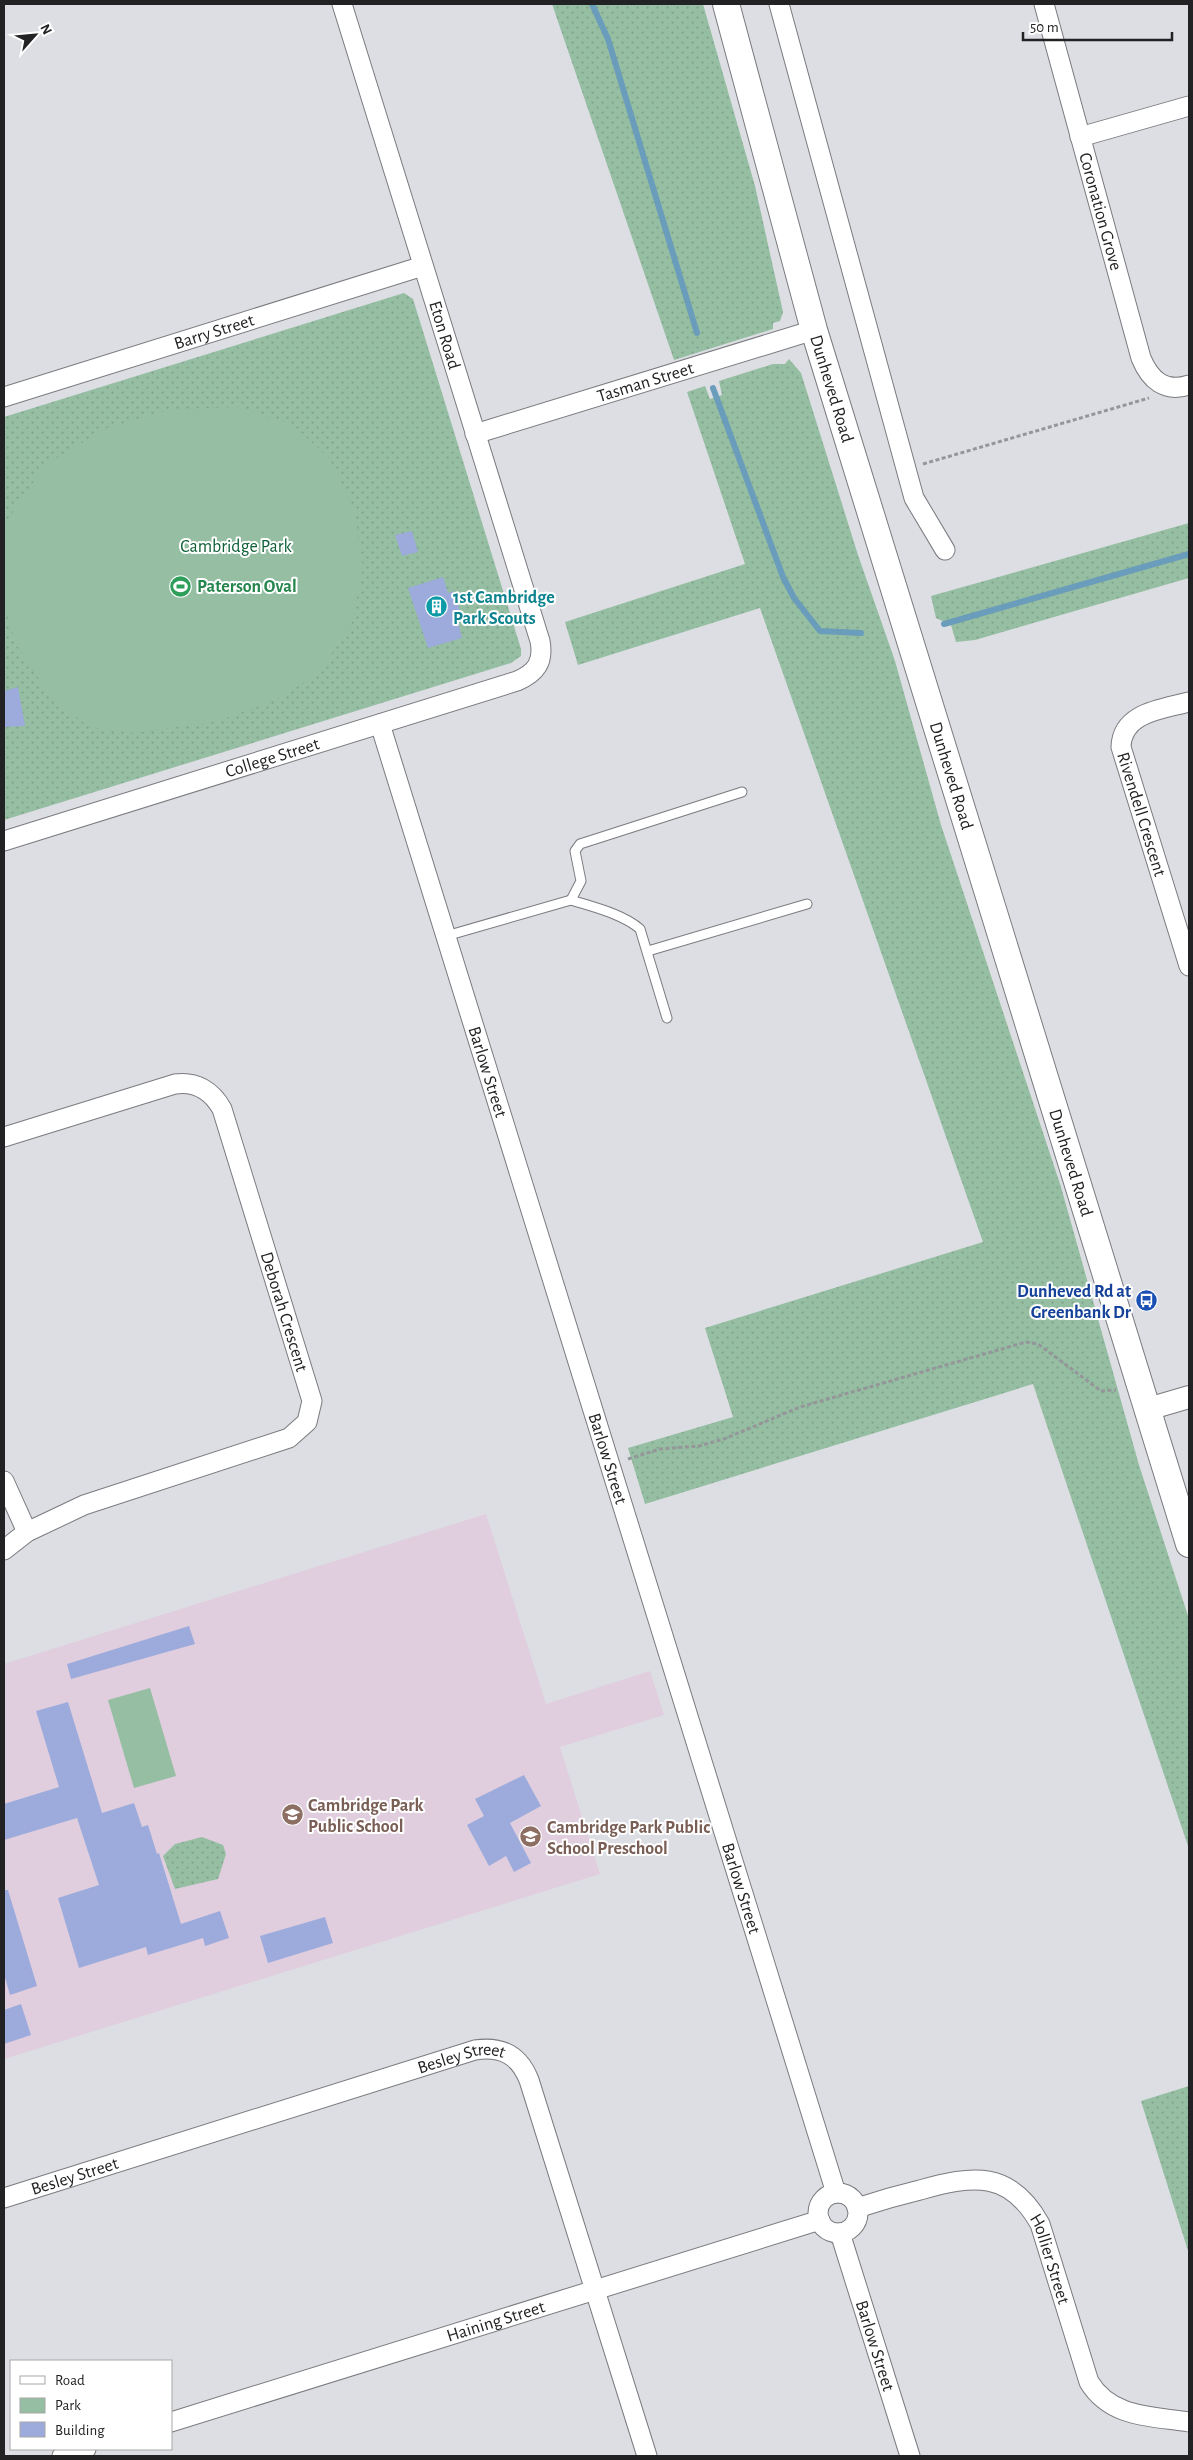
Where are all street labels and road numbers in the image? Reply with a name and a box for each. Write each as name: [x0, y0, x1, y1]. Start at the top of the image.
street label: Coronation Grove: [1075, 151, 1125, 273]
street label: Eton Road: [425, 299, 463, 372]
street label: Barry Street: [172, 311, 257, 353]
street label: Dunheved Road: [806, 333, 856, 445]
street label: Tasman Street: [595, 359, 696, 406]
street label: Dunheved Road: [926, 720, 976, 832]
street label: College Street: [223, 735, 322, 781]
street label: Rivendell Crescent: [1113, 750, 1169, 879]
street label: Barlow Street: [464, 1024, 510, 1120]
street label: Dunheved Road: [1045, 1107, 1095, 1219]
street label: Deborah Crescent: [257, 1250, 310, 1374]
street label: Barlow Street: [584, 1411, 630, 1507]
street label: Barlow Street: [718, 1841, 763, 1936]
street label: Besley Street: [415, 2041, 508, 2077]
street label: Besley Street: [29, 2155, 121, 2199]
street label: Hollier Street: [1026, 2211, 1072, 2307]
street label: Haining Street: [445, 2298, 547, 2346]
street label: Barlow Street: [852, 2298, 897, 2394]

